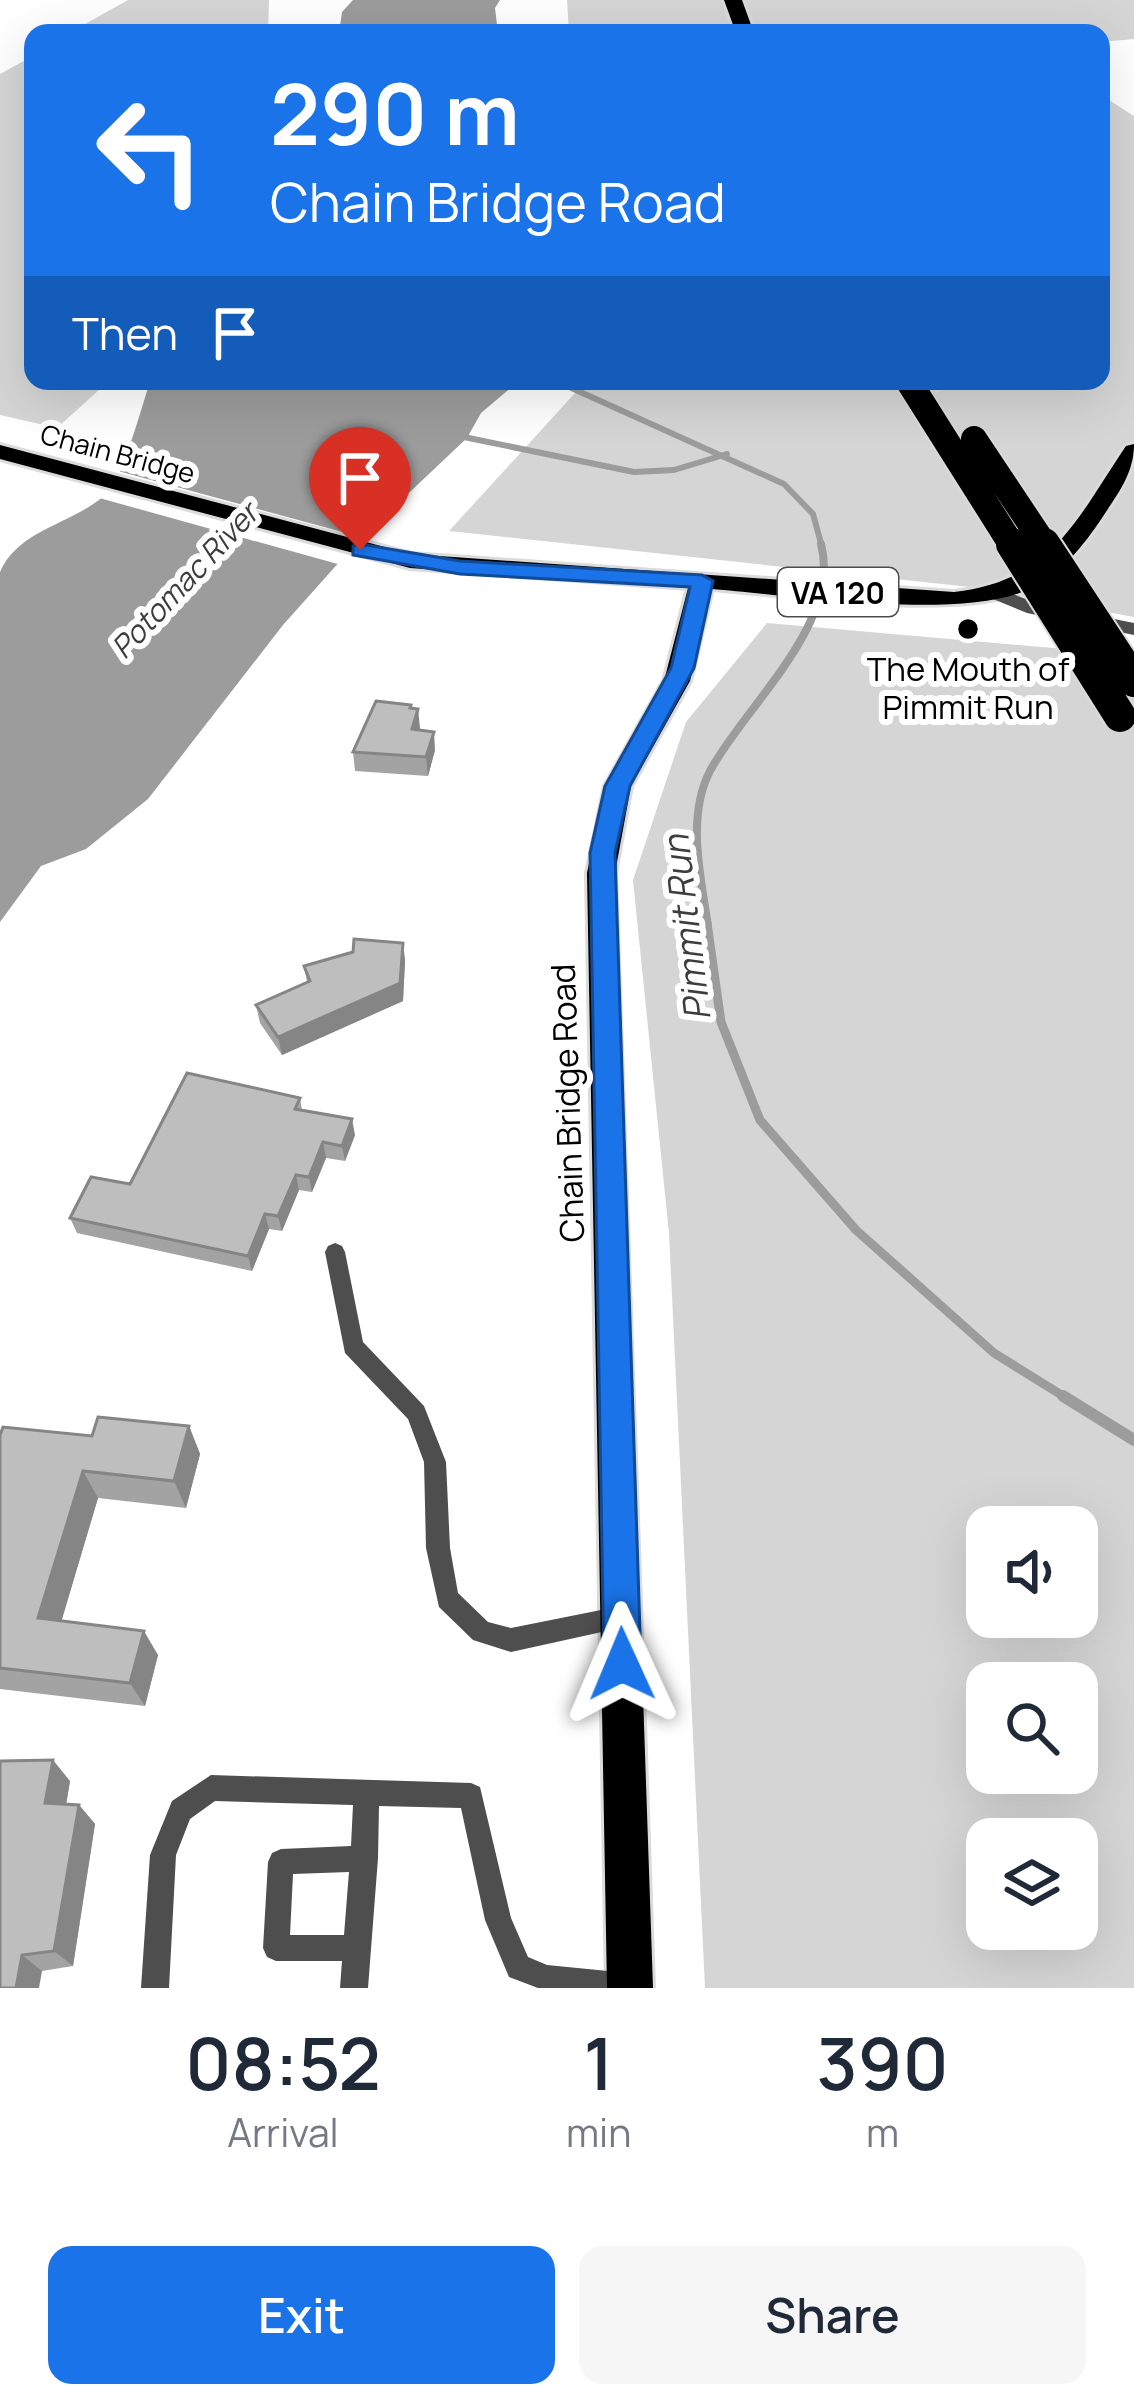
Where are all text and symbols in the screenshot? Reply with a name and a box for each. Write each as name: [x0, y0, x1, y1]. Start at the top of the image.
text: 290 m: [270, 55, 520, 170]
icon: left: [72, 72, 228, 228]
text: Chain Bridge Road: [270, 164, 726, 238]
icon: arrive: [202, 300, 268, 366]
text: Then: [72, 302, 178, 364]
street label: Chain Bridge: [37, 415, 199, 491]
pin: [309, 427, 411, 550]
icon: arrive: [327, 445, 393, 511]
water label: Potomac River: [101, 490, 270, 667]
road number: VA 120: [778, 568, 898, 616]
marker: The Mouth of Pimmit Run: [955, 616, 981, 642]
place label: The Mouth of Pimmit Run: [867, 646, 1070, 729]
water label: Pimmit Run: [650, 831, 722, 1024]
street label: Chain Bridge Road: [540, 963, 594, 1243]
map controls: [966, 1506, 1098, 1950]
button: sound: [966, 1506, 1098, 1638]
position arrow: [559, 1601, 685, 1727]
button: search: [966, 1662, 1098, 1794]
button: layers: [966, 1818, 1098, 1950]
text: 08:52: [185, 2013, 381, 2112]
text: 1: [583, 2013, 614, 2112]
text: 390: [817, 2013, 949, 2112]
text: Arrival: [227, 2105, 339, 2159]
text: min: [566, 2105, 631, 2159]
text: m: [866, 2105, 899, 2159]
button: Exit: [48, 2246, 555, 2384]
button: Share: [579, 2246, 1086, 2384]

